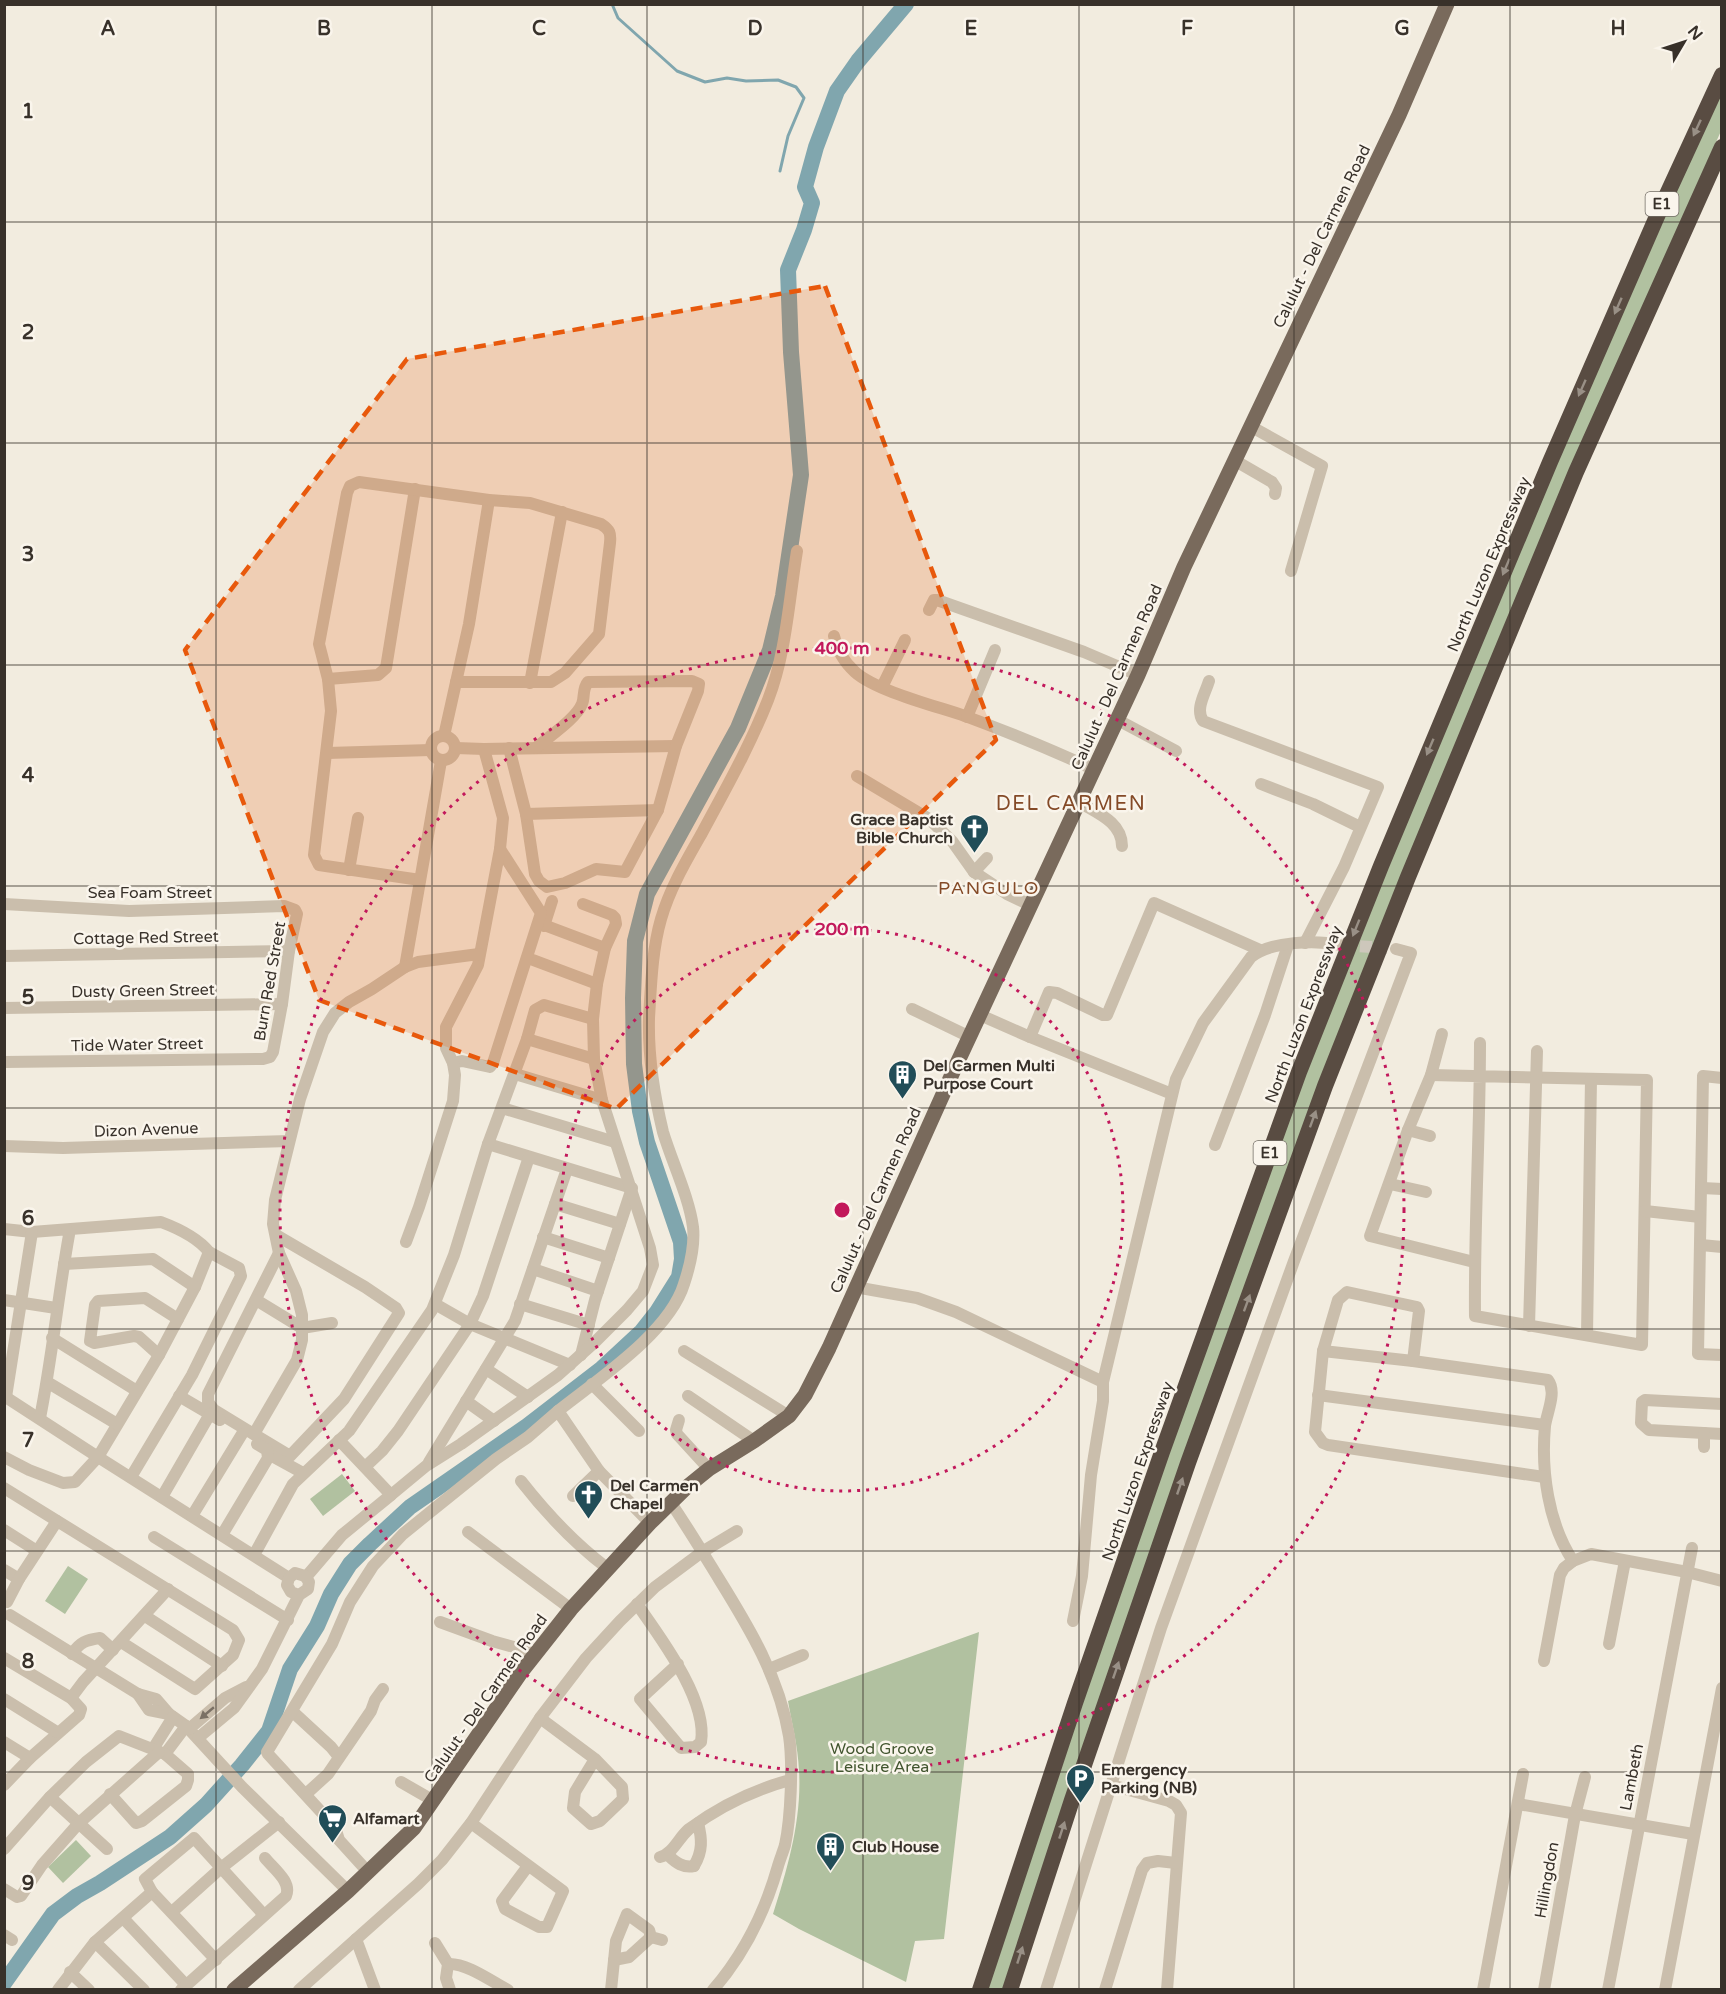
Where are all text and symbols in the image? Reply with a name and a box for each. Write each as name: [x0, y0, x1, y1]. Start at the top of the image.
north arrow: [1654, 12, 1714, 72]
text: A: [101, 17, 116, 41]
text: B: [317, 17, 331, 41]
text: C: [532, 17, 546, 41]
text: D: [747, 17, 763, 41]
text: E: [965, 17, 978, 41]
text: F: [1181, 17, 1193, 41]
text: G: [1394, 17, 1410, 41]
text: H: [1610, 17, 1626, 41]
text: N: [1683, 22, 1707, 44]
text: 1: [22, 100, 34, 124]
one-way arrow: [1692, 119, 1702, 137]
street label: Calulut - Del Carmen Road: [1269, 141, 1375, 331]
road number: E1: [1646, 192, 1678, 216]
one-way arrow: [1613, 297, 1622, 315]
text: 2: [22, 321, 34, 345]
one-way arrow: [1577, 379, 1586, 397]
street label: North Luzon Expressway: [1443, 473, 1535, 655]
text: 3: [22, 543, 34, 567]
one-way arrow: [1501, 559, 1511, 577]
street label: Calulut - Del Carmen Road: [1067, 581, 1167, 774]
text: 400 m: [814, 637, 870, 659]
one-way arrow: [1425, 739, 1435, 757]
text: 4: [22, 764, 35, 788]
district label: DEL CARMEN: [996, 792, 1146, 816]
place label: Grace Baptist Bible Church: [850, 810, 954, 848]
church icon: Grace Baptist Bible Church: [958, 812, 990, 854]
district label: PANGULO: [938, 877, 1040, 899]
street label: Sea Foam Street: [88, 883, 212, 903]
text: 200 m: [814, 918, 870, 940]
one-way arrow: [1351, 919, 1361, 937]
street label: Burn Red Street: [250, 920, 290, 1043]
street label: North Luzon Expressway: [1261, 923, 1347, 1106]
street label: Cottage Red Street: [73, 927, 219, 949]
street label: Dusty Green Street: [71, 980, 215, 1002]
text: 5: [22, 986, 34, 1010]
street label: Tide Water Street: [71, 1034, 203, 1056]
place label: Del Carmen Multi Purpose Court: [923, 1056, 1055, 1094]
building icon: Del Carmen Multi Purpose Court: [886, 1058, 918, 1100]
street label: Calulut - Del Carmen Road: [826, 1104, 926, 1297]
one-way arrow: [1309, 1110, 1319, 1128]
street label: Dizon Avenue: [93, 1118, 199, 1142]
road number: E1: [1254, 1141, 1286, 1165]
centre of rings: [832, 1200, 852, 1220]
text: 6: [22, 1207, 34, 1231]
one-way arrow: [1242, 1294, 1252, 1312]
street label: North Luzon Expressway: [1098, 1379, 1178, 1564]
text: 7: [22, 1429, 34, 1453]
place label: Del Carmen Chapel: [610, 1476, 699, 1514]
one-way arrow: [1176, 1477, 1186, 1495]
church icon: Del Carmen Chapel: [573, 1478, 605, 1520]
street label: Calulut - Del Carmen Road: [420, 1610, 552, 1787]
text: 8: [22, 1650, 34, 1674]
one-way arrow: [1112, 1661, 1122, 1679]
one-way arrow: [199, 1707, 215, 1720]
park label: Wood Groove Leisure Area: [830, 1739, 934, 1777]
street label: Lambeth: [1616, 1742, 1648, 1812]
place label: Emergency Parking (NB): [1101, 1760, 1197, 1798]
parking icon: Emergency Parking (NB): [1064, 1762, 1096, 1804]
supermarket icon: Alfamart: [316, 1802, 348, 1844]
place label: Alfamart: [353, 1809, 420, 1829]
one-way arrow: [1057, 1821, 1067, 1839]
building icon: Club House: [815, 1830, 847, 1872]
place label: Club House: [852, 1837, 939, 1857]
street label: Hillingdon: [1530, 1840, 1564, 1920]
text: 9: [22, 1872, 34, 1896]
one-way arrow: [1016, 1946, 1026, 1964]

